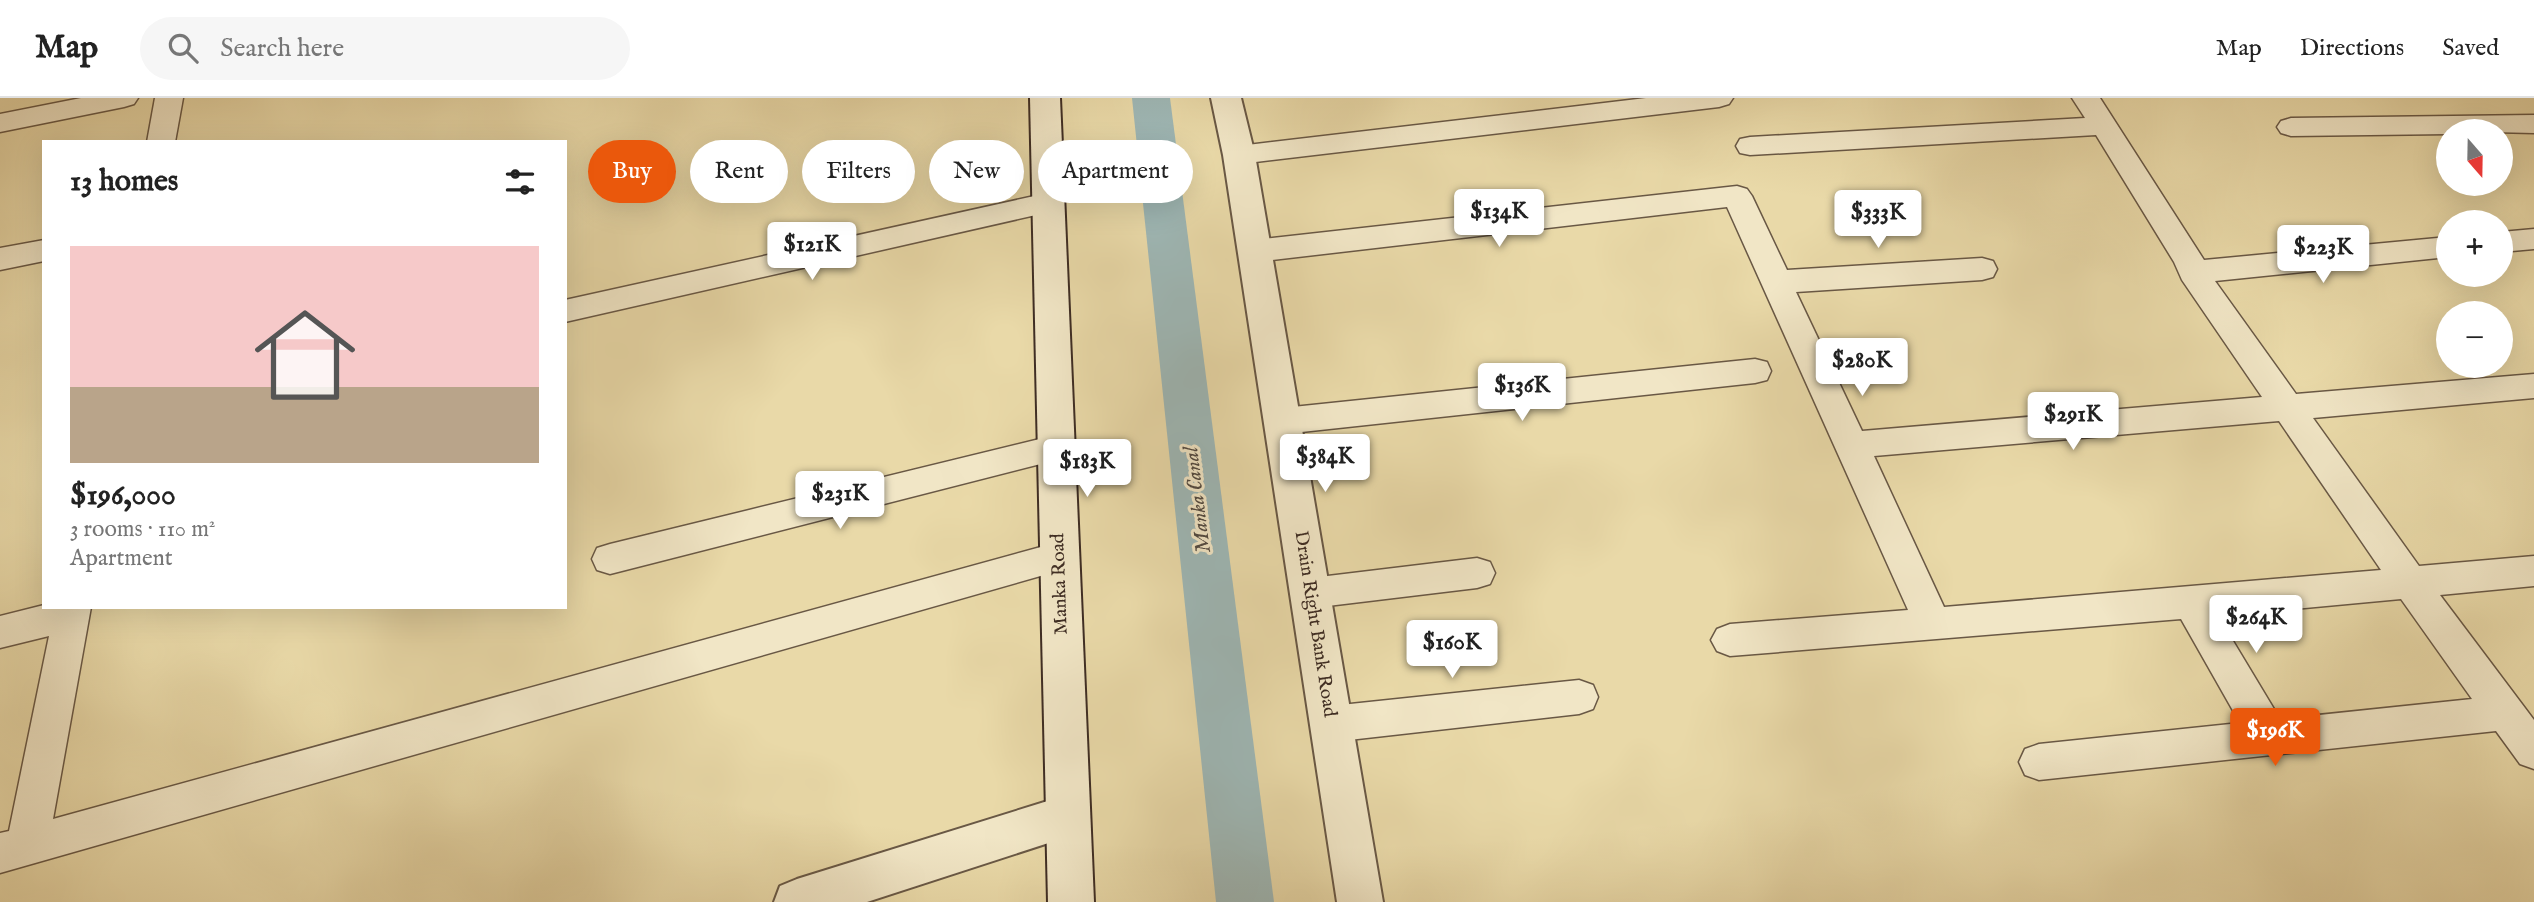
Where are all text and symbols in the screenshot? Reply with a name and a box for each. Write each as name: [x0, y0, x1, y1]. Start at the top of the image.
search box: [140, 17, 630, 80]
text: Map: [35, 27, 98, 69]
icon: search: [164, 29, 202, 67]
text: Search here: [220, 32, 344, 65]
text: Map: [2216, 33, 2262, 64]
text: Directions: [2300, 33, 2404, 64]
text: Saved: [2442, 33, 2499, 64]
north arrow: [2436, 119, 2513, 196]
map controls: [2436, 119, 2513, 378]
chip: Buy: [588, 140, 676, 203]
chip: Rent: [690, 140, 788, 203]
chip: Filters: [802, 140, 915, 203]
chip: New: [929, 140, 1024, 203]
chip: Apartment: [1038, 140, 1193, 203]
text: 13 homes: [70, 163, 178, 201]
icon: filters: [501, 163, 539, 201]
pin: $134K: [1450, 190, 1548, 249]
pin: $333K: [1829, 190, 1927, 250]
text: $134K: [1470, 197, 1528, 226]
text: $333K: [1850, 198, 1906, 227]
button: +: [2436, 210, 2513, 287]
pin: $121K: [763, 222, 861, 282]
pin: $223K: [2274, 226, 2372, 285]
text: $121K: [783, 230, 841, 259]
text: $223K: [2293, 233, 2353, 262]
icon: home: [242, 292, 368, 418]
button: −: [2436, 301, 2513, 378]
pin: $280K: [1813, 338, 1911, 398]
text: $280K: [1832, 346, 1892, 375]
pin: $136K: [1473, 364, 1571, 423]
text: $136K: [1494, 371, 1550, 400]
pin: $291K: [2024, 392, 2122, 452]
text: $291K: [2044, 400, 2102, 429]
pin: $384K: [1276, 434, 1374, 494]
pin: $183K: [1038, 440, 1136, 499]
text: $384K: [1296, 442, 1354, 471]
water label: Manka Canal: [1178, 443, 1218, 554]
text: $183K: [1059, 447, 1115, 476]
pin: $231K: [791, 472, 889, 531]
text: $196,000: [70, 477, 176, 515]
text: $231K: [811, 479, 869, 508]
text: 3 rooms · 110 m²: [70, 515, 215, 544]
street label: Drain Right Bank Road: [1288, 529, 1342, 720]
street label: Manka Road: [1046, 532, 1074, 635]
text: Apartment: [70, 544, 173, 573]
pin: $264K: [2207, 596, 2305, 655]
text: $264K: [2225, 603, 2287, 632]
pin: $160K: [1403, 620, 1501, 680]
text: $160K: [1423, 628, 1481, 657]
pin: $196K: [2226, 708, 2324, 768]
text: $196K: [2246, 716, 2304, 745]

